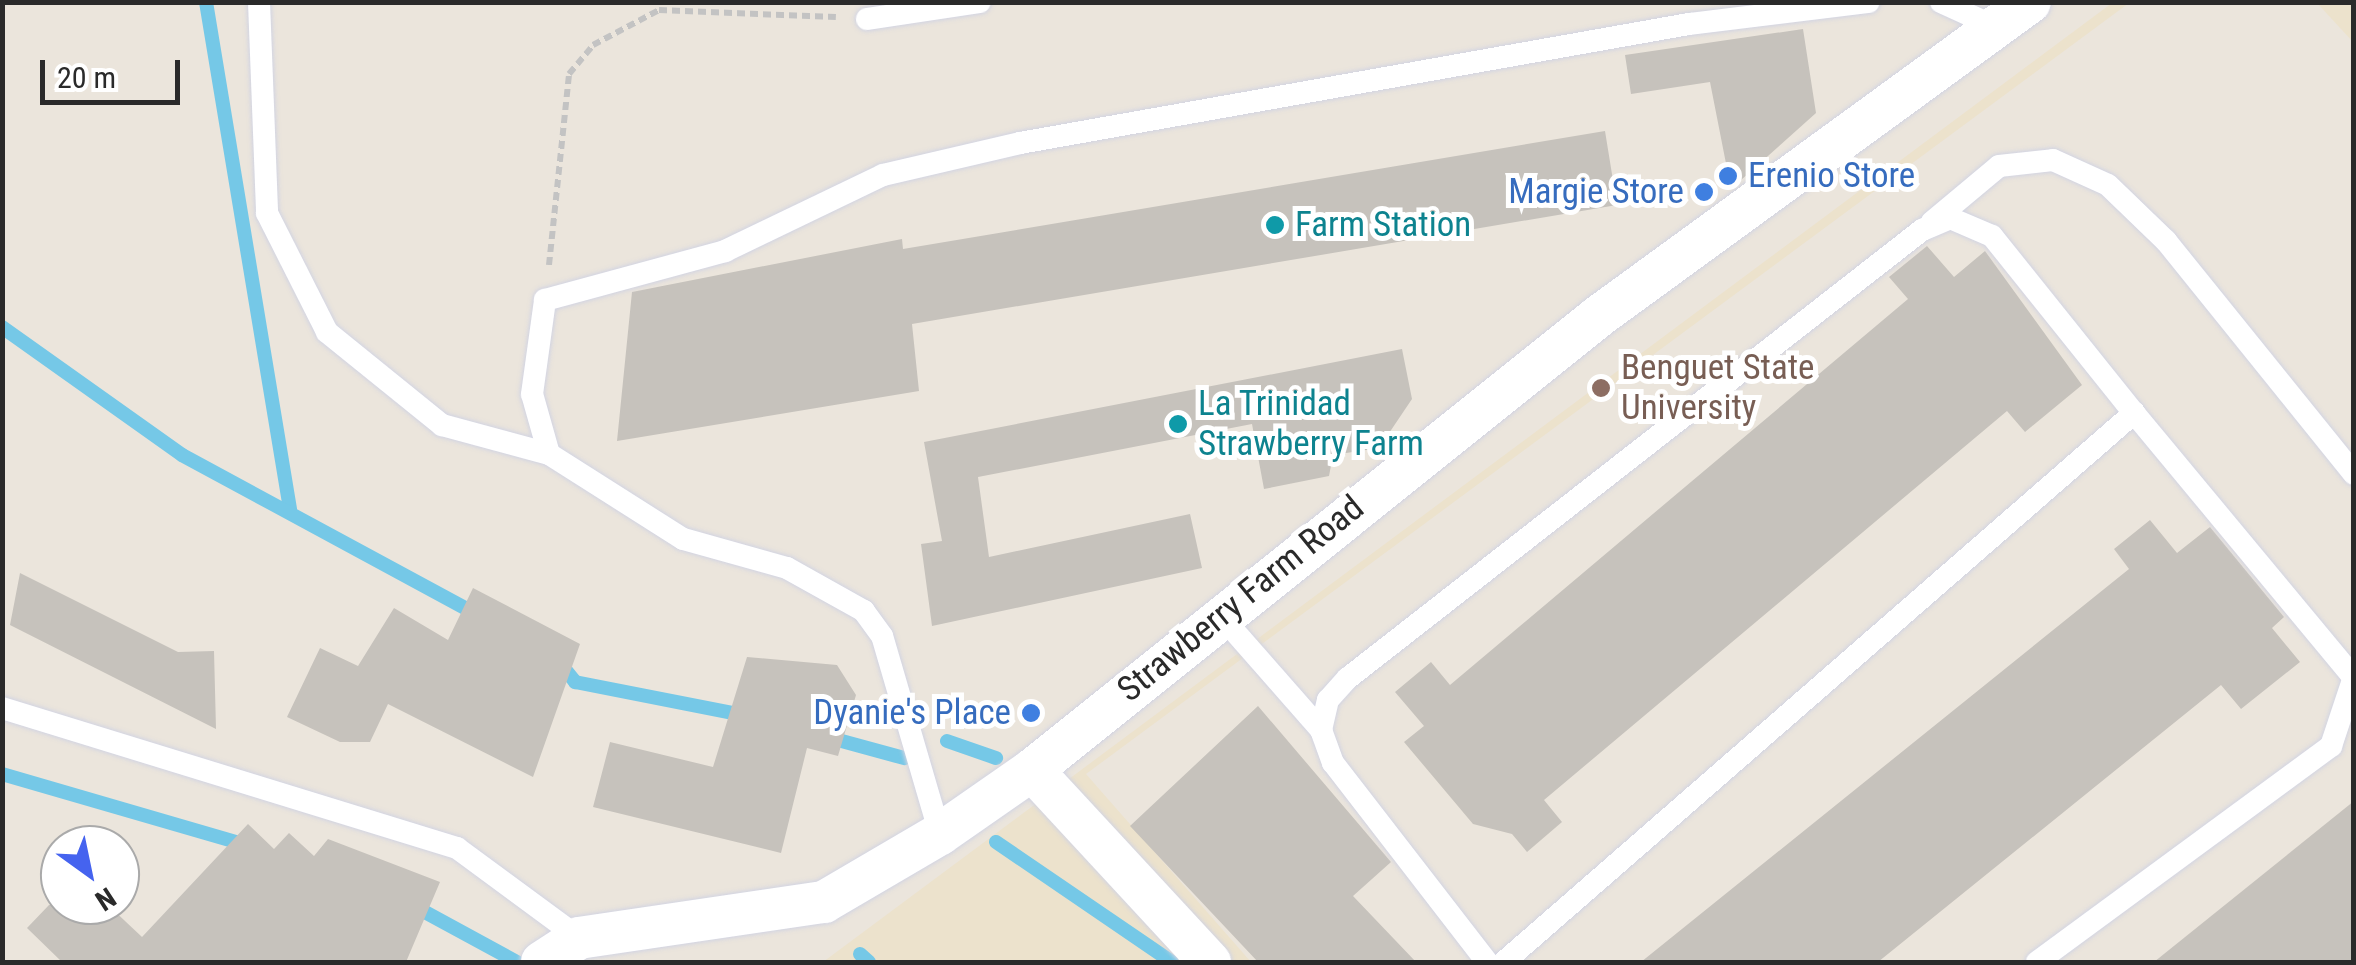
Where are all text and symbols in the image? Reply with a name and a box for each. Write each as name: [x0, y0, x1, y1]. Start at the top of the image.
scale bar: [45, 40, 185, 102]
text: 20 m: [57, 60, 116, 95]
place label: Erenio Store: [1748, 155, 1915, 197]
marker: Erenio Store: [1717, 165, 1739, 187]
place label: Margie Store: [1508, 171, 1684, 213]
marker: Margie Store: [1693, 181, 1715, 203]
place label: Farm Station: [1295, 204, 1471, 246]
marker: Farm Station: [1264, 214, 1286, 236]
place label: Benguet State University: [1621, 347, 1814, 429]
marker: Benguet State University: [1590, 377, 1612, 399]
place label: La Trinidad Strawberry Farm: [1198, 383, 1424, 465]
marker: La Trinidad Strawberry Farm: [1167, 413, 1189, 435]
street label: Strawberry Farm Road: [1110, 487, 1372, 711]
place label: Dyanie's Place: [813, 692, 1011, 734]
marker: Dyanie's Place: [1020, 702, 1042, 724]
north arrow: [40, 825, 140, 925]
text: N: [89, 880, 122, 917]

